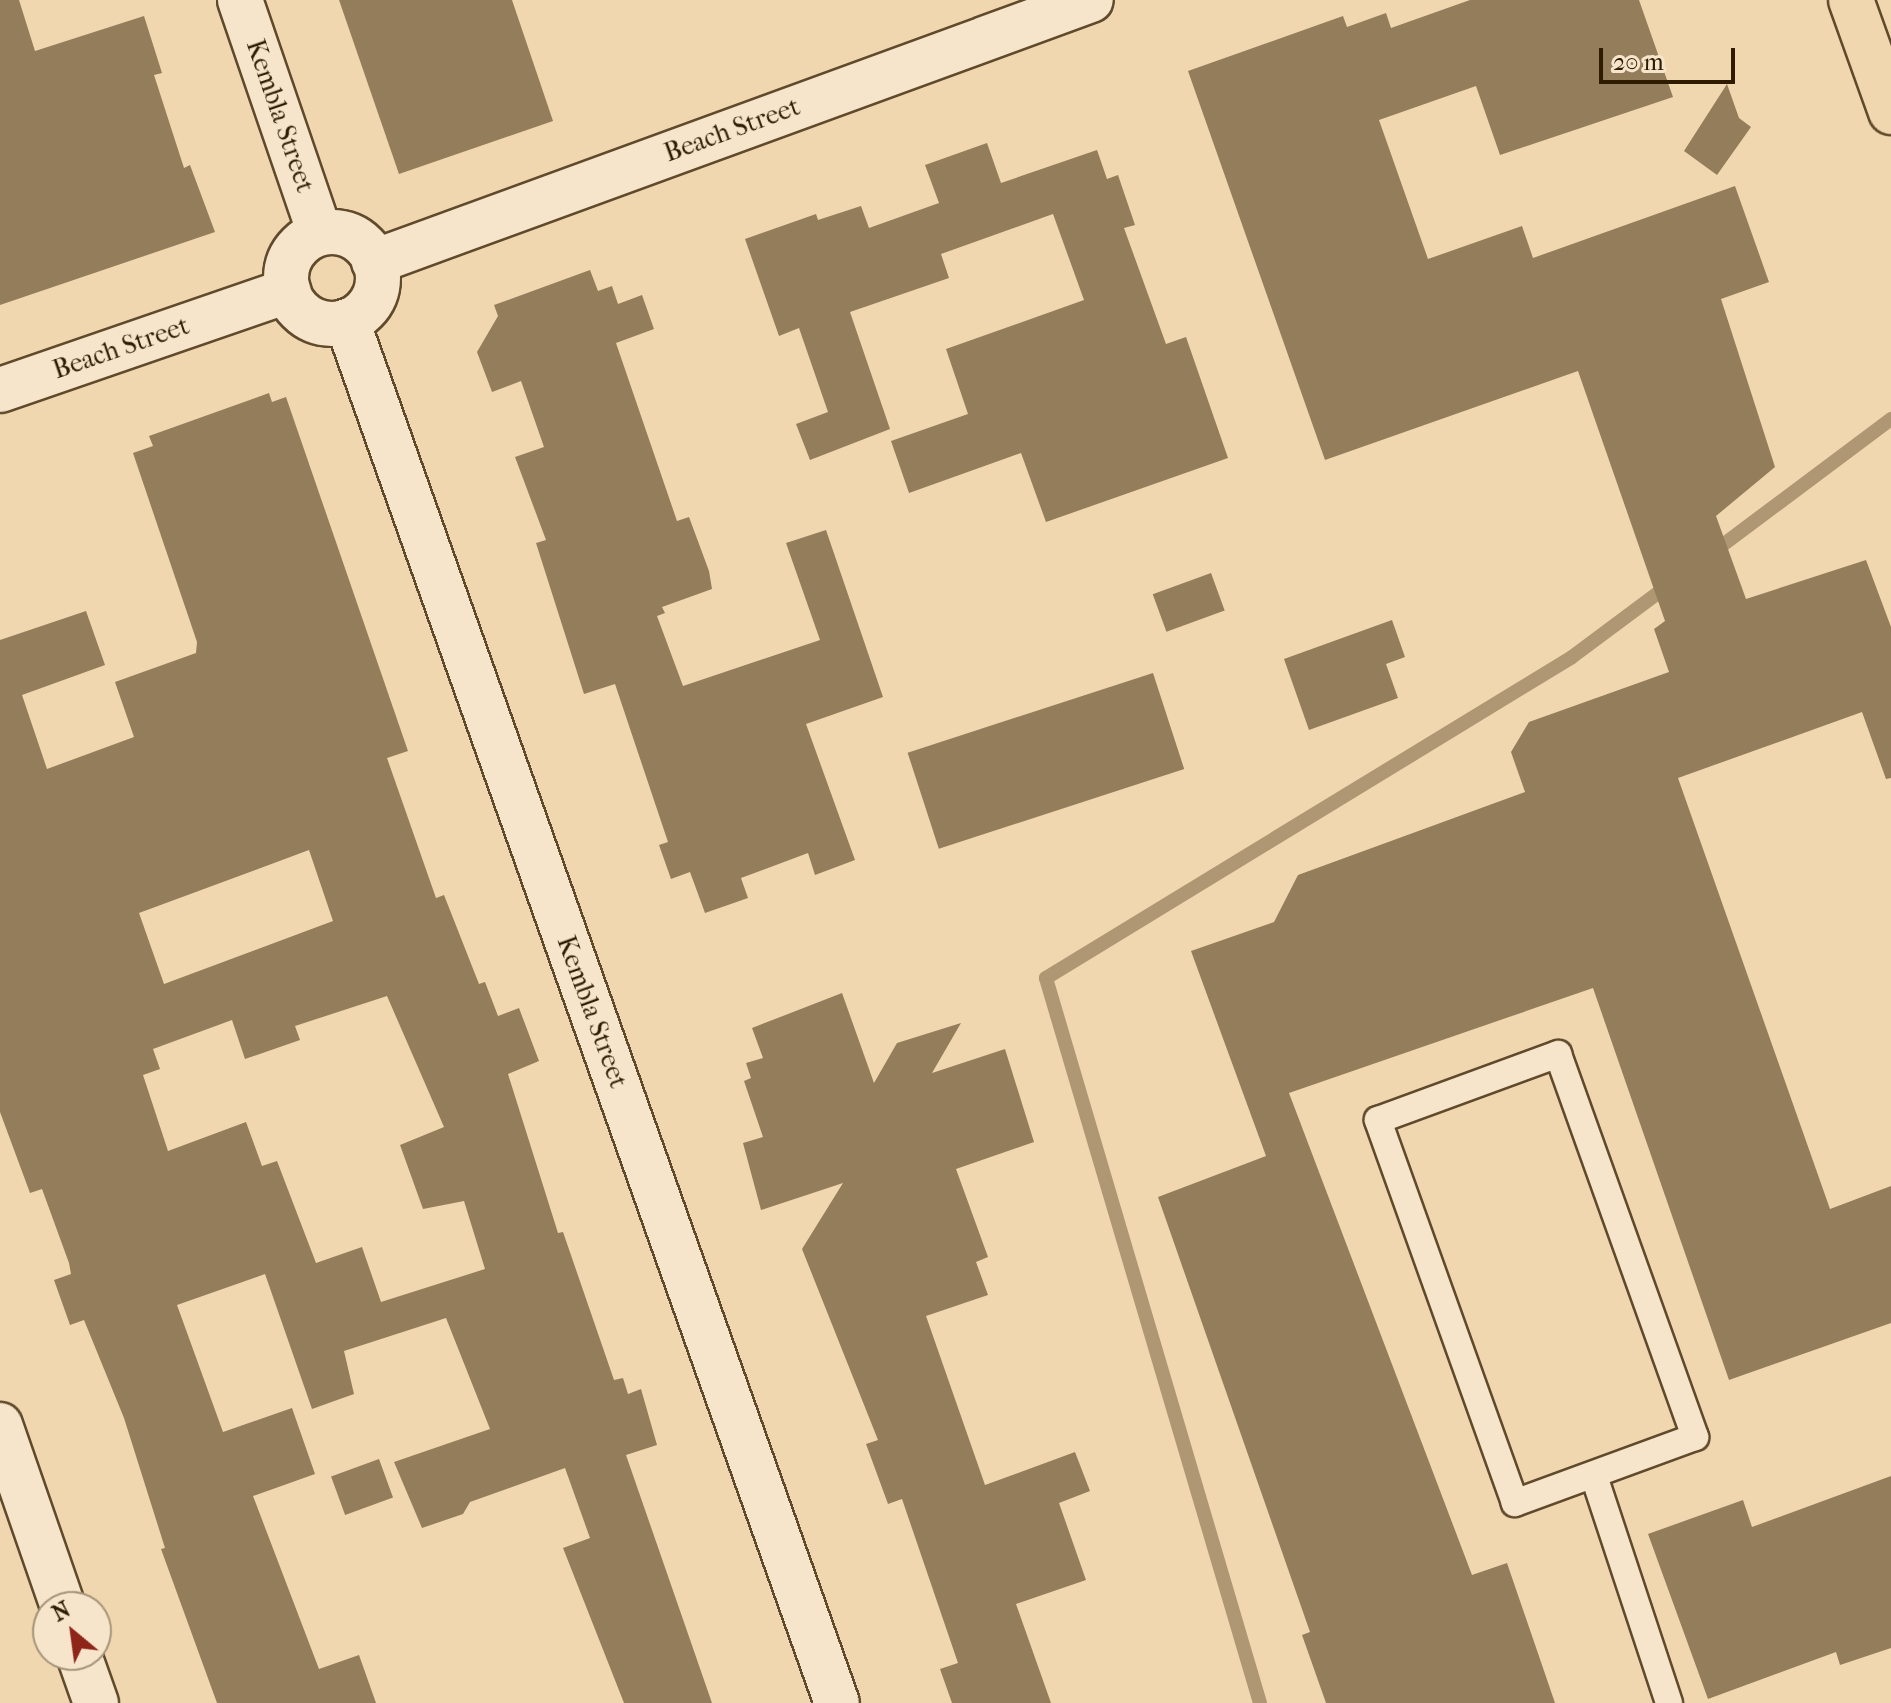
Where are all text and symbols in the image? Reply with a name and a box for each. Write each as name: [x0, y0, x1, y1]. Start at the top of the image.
scale bar: [1603, 32, 1739, 82]
street label: Kembla Street: [239, 35, 321, 197]
text: 20 m: [1613, 48, 1664, 76]
street label: Beach Street: [660, 91, 804, 169]
street label: Beach Street: [49, 310, 193, 386]
street label: Kembla Street: [550, 932, 634, 1092]
north arrow: [32, 1591, 112, 1671]
text: N: [48, 1596, 75, 1627]

